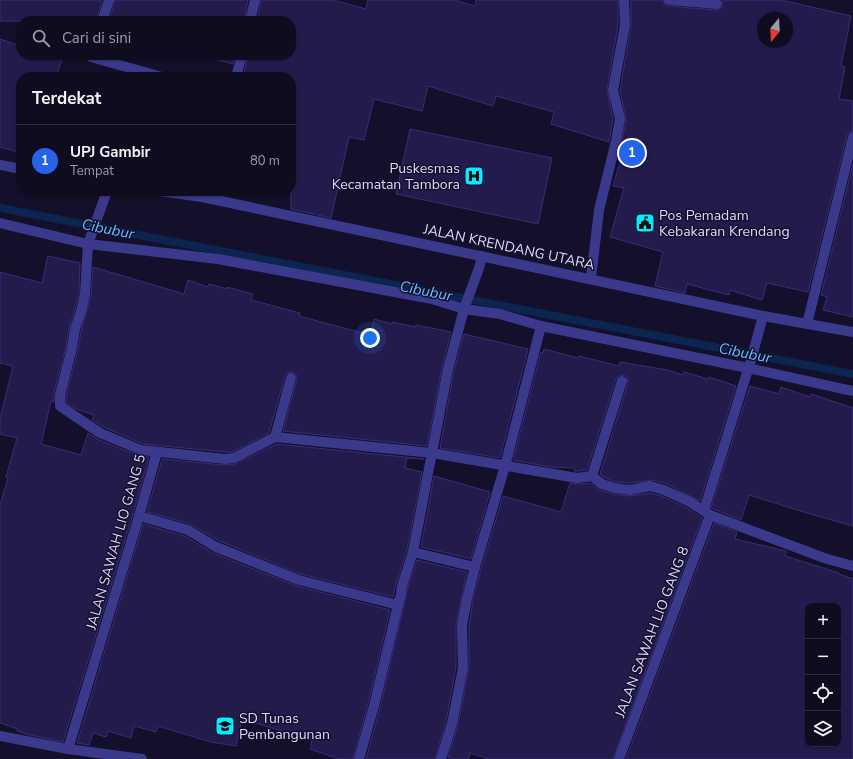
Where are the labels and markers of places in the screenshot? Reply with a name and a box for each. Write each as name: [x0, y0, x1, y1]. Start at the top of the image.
pin: 1: [619, 138, 645, 168]
place label: Puskesmas Kecamatan Tambora: [332, 159, 460, 194]
hospital icon: Puskesmas Kecamatan Tambora: [463, 165, 485, 187]
place label: Pos Pemadam Kebakaran Krendang: [659, 206, 790, 241]
public building icon: Pos Pemadam Kebakaran Krendang: [634, 212, 656, 234]
place label: SD Tunas Pembangunan: [239, 709, 330, 744]
school or university icon: SD Tunas Pembangunan: [214, 715, 236, 737]

